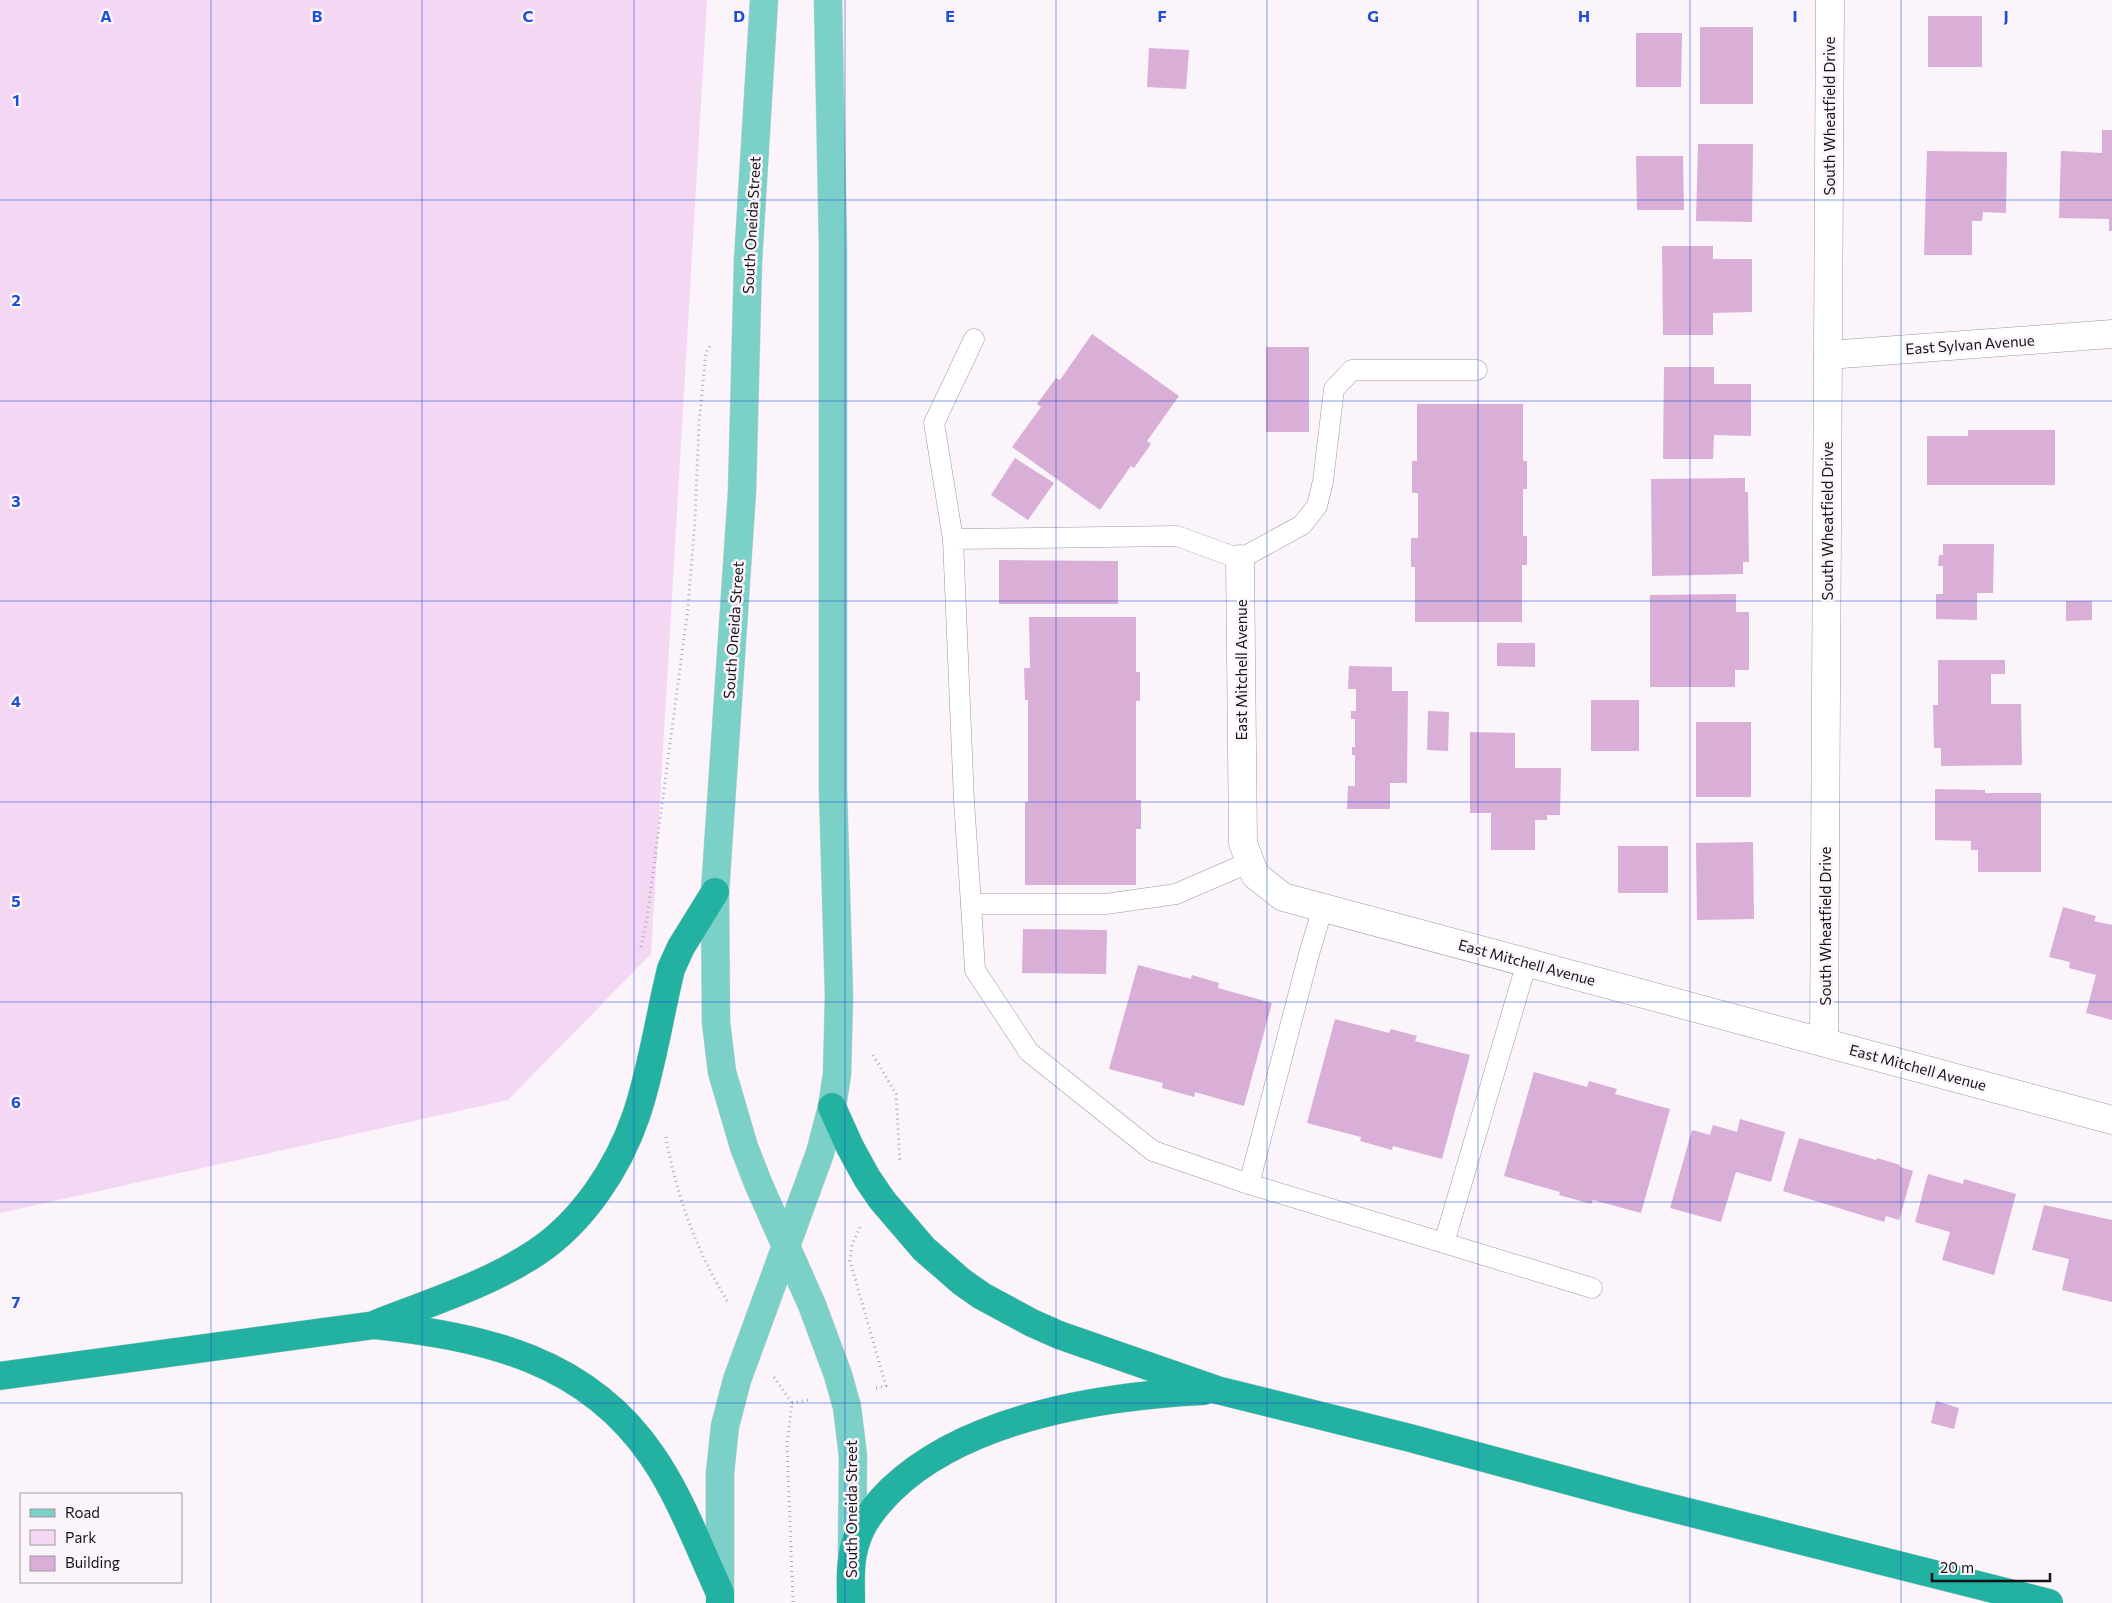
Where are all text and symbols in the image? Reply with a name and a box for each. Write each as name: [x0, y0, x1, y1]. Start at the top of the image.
text: A: [100, 6, 112, 25]
text: B: [312, 6, 323, 25]
text: C: [523, 6, 534, 25]
text: D: [733, 6, 745, 25]
text: E: [945, 6, 955, 25]
text: F: [1157, 6, 1167, 25]
text: G: [1367, 6, 1379, 25]
text: H: [1578, 6, 1590, 25]
text: I: [1792, 6, 1798, 25]
text: J: [2003, 6, 2009, 25]
street label: South Wheatfield Drive: [1820, 37, 1838, 195]
text: 1: [12, 90, 20, 109]
street label: South Oneida Street: [738, 156, 764, 294]
text: 2: [11, 290, 21, 309]
street label: East Sylvan Avenue: [1905, 331, 2035, 357]
street label: South Wheatfield Drive: [1818, 442, 1836, 600]
text: 3: [11, 491, 21, 510]
street label: South Oneida Street: [719, 560, 747, 700]
street label: East Mitchell Avenue: [1232, 599, 1250, 741]
text: 4: [11, 691, 21, 710]
street label: South Wheatfield Drive: [1816, 847, 1834, 1005]
text: 5: [11, 891, 21, 910]
street label: East Mitchell Avenue: [1456, 935, 1598, 989]
street label: East Mitchell Avenue: [1847, 1040, 1989, 1094]
text: 6: [11, 1092, 21, 1111]
text: 7: [12, 1292, 21, 1311]
street label: South Oneida Street: [842, 1440, 860, 1578]
legend: [20, 1493, 182, 1583]
text: Road: [65, 1503, 100, 1521]
text: Park: [65, 1528, 96, 1546]
scale bar: [1932, 1550, 2050, 1582]
text: Building: [65, 1553, 120, 1571]
text: 20 m: [1940, 1558, 1974, 1576]

